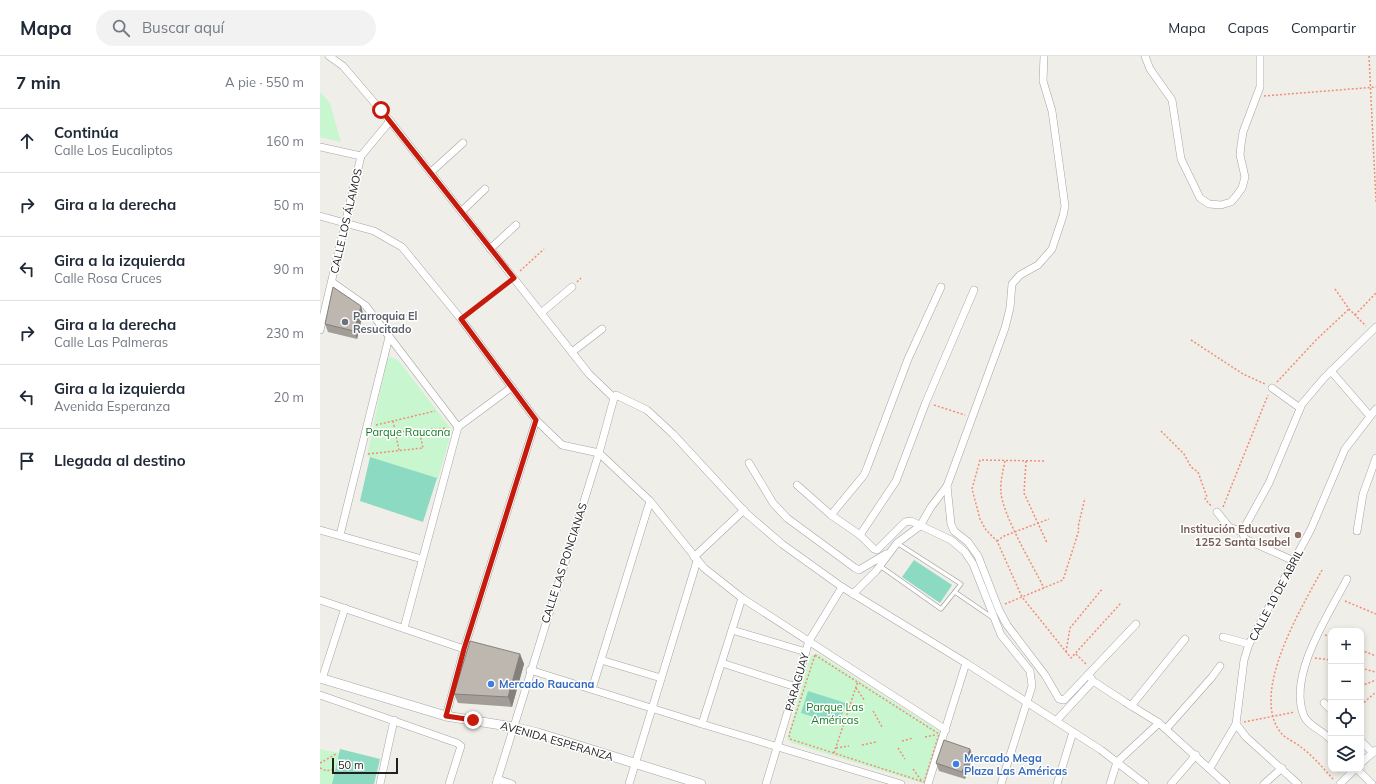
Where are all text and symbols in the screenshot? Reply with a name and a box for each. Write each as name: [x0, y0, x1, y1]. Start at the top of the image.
search box: [96, 10, 376, 46]
text: Mapa: [20, 16, 72, 40]
icon: search: [110, 17, 132, 39]
text: Buscar aquí: [142, 18, 224, 37]
text: Mapa: [1168, 19, 1206, 37]
text: Capas: [1228, 19, 1269, 37]
text: Compartir: [1291, 19, 1356, 37]
text: 7 min: [16, 72, 61, 93]
text: A pie · 550 m: [225, 74, 304, 90]
route start: [372, 101, 390, 119]
text: Continúa: [54, 123, 119, 142]
icon: ahead: [16, 130, 38, 152]
text: 160 m: [266, 133, 304, 149]
text: Calle Los Eucaliptos: [54, 142, 173, 158]
street label: CALLE LOS ÁLAMOS: [327, 167, 365, 275]
icon: right: [16, 194, 38, 216]
text: Gira a la derecha: [54, 195, 176, 214]
text: 50 m: [274, 197, 304, 213]
text: Gira a la izquierda: [54, 251, 185, 270]
icon: left: [16, 258, 38, 280]
text: 90 m: [274, 261, 304, 277]
text: Calle Rosa Cruces: [54, 270, 162, 286]
place label: Parroquia El Resucitado: [353, 309, 418, 336]
text: Gira a la derecha: [54, 315, 176, 334]
marker: Parroquia El Resucitado: [340, 317, 350, 327]
icon: right: [16, 322, 38, 344]
text: 230 m: [266, 325, 304, 341]
text: Calle Las Palmeras: [54, 334, 168, 350]
text: Gira a la izquierda: [54, 379, 185, 398]
icon: left: [16, 386, 38, 408]
text: 20 m: [274, 389, 304, 405]
text: Avenida Esperanza: [54, 398, 170, 414]
park label: Parque Raucana: [366, 425, 450, 439]
icon: arrive: [16, 450, 38, 472]
text: Llegada al destino: [54, 451, 186, 470]
street label: CALLE LAS PONCIANAS: [538, 501, 590, 625]
place label: Institución Educativa 1252 Santa Isabel: [1180, 522, 1290, 549]
marker: Institución Educativa 1252 Santa Isabel: [1293, 530, 1303, 540]
street label: CALLE 10 DE ABRIL: [1246, 547, 1306, 643]
map controls: [1328, 628, 1364, 772]
button: +: [1328, 628, 1364, 664]
street label: PARAGUAY: [782, 651, 812, 713]
button: −: [1328, 664, 1364, 700]
place label: Mercado Raucana: [499, 677, 595, 691]
marker: Mercado Raucana: [486, 679, 496, 689]
park label: Parque Las Américas: [806, 700, 864, 727]
button: locate: [1328, 700, 1364, 736]
route end: [464, 711, 482, 729]
street label: AVENIDA ESPERANZA: [499, 718, 615, 764]
button: layers: [1328, 736, 1364, 772]
place label: Mercado Mega Plaza Las Américas: [964, 751, 1068, 778]
scale bar: [332, 756, 398, 775]
text: 50 m: [338, 758, 364, 772]
marker: Mercado Mega Plaza Las Américas: [951, 759, 961, 769]

